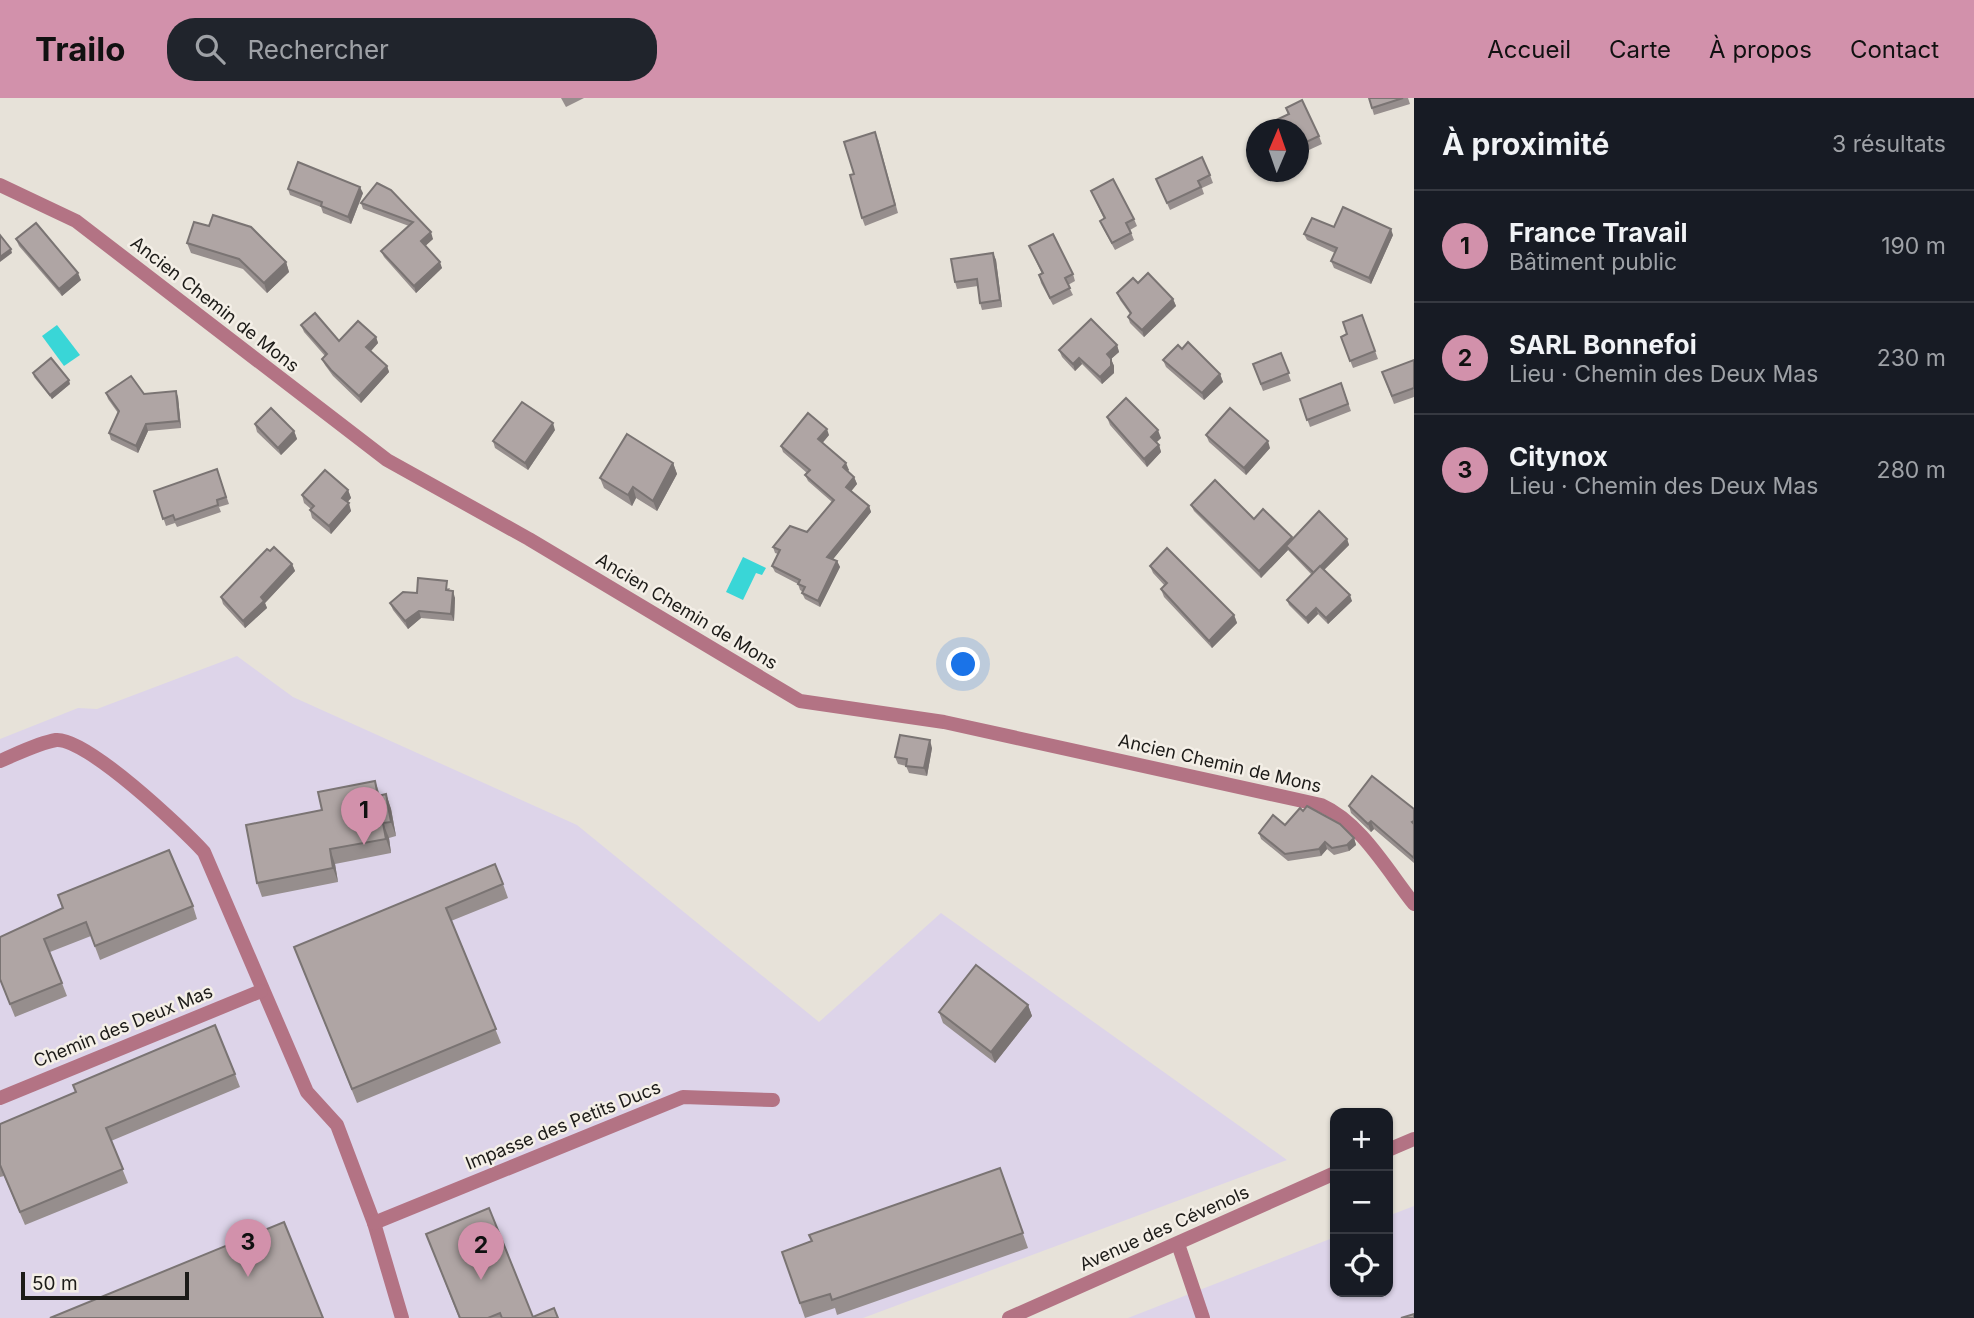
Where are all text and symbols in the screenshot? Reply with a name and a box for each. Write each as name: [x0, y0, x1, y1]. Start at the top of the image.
search box: [167, 18, 657, 81]
text: Trailo: [35, 29, 125, 69]
icon: search: [191, 30, 229, 68]
text: Rechercher: [247, 34, 389, 65]
text: Accueil: [1487, 35, 1571, 64]
text: Carte: [1609, 35, 1671, 64]
text: À propos: [1709, 35, 1812, 64]
text: Contact: [1850, 35, 1939, 64]
north arrow: [1246, 119, 1309, 182]
text: À proximité: [1442, 126, 1609, 162]
text: 3 résultats: [1832, 130, 1946, 158]
text: France Travail: [1509, 217, 1688, 248]
street label: Ancien Chemin de Mons: [127, 232, 303, 376]
text: 1: [1460, 232, 1470, 260]
text: 190 m: [1881, 232, 1946, 260]
text: Bâtiment public: [1509, 248, 1677, 276]
text: SARL Bonnefoi: [1509, 329, 1697, 360]
text: 2: [1458, 344, 1472, 372]
text: 230 m: [1877, 344, 1946, 372]
text: Lieu · Chemin des Deux Mas: [1509, 360, 1818, 388]
text: Citynox: [1509, 441, 1608, 472]
text: 3: [1458, 456, 1472, 484]
text: 280 m: [1877, 456, 1946, 484]
text: Lieu · Chemin des Deux Mas: [1509, 472, 1818, 500]
street label: Ancien Chemin de Mons: [593, 548, 781, 674]
your location: [946, 647, 980, 681]
street label: Ancien Chemin de Mons: [1116, 729, 1324, 797]
pin: 1: [341, 787, 387, 845]
street label: Chemin des Deux Mas: [30, 980, 216, 1072]
street label: Impasse des Petits Ducs: [462, 1076, 664, 1174]
map controls: [1330, 1108, 1393, 1297]
button: +: [1330, 1108, 1393, 1171]
button: −: [1330, 1171, 1393, 1234]
street label: Avenue des Cévenols: [1076, 1181, 1252, 1275]
pin: 3: [225, 1219, 271, 1277]
pin: 2: [458, 1222, 504, 1280]
button: locate: [1330, 1234, 1393, 1297]
scale bar: [21, 1269, 189, 1301]
text: 50 m: [32, 1272, 78, 1295]

